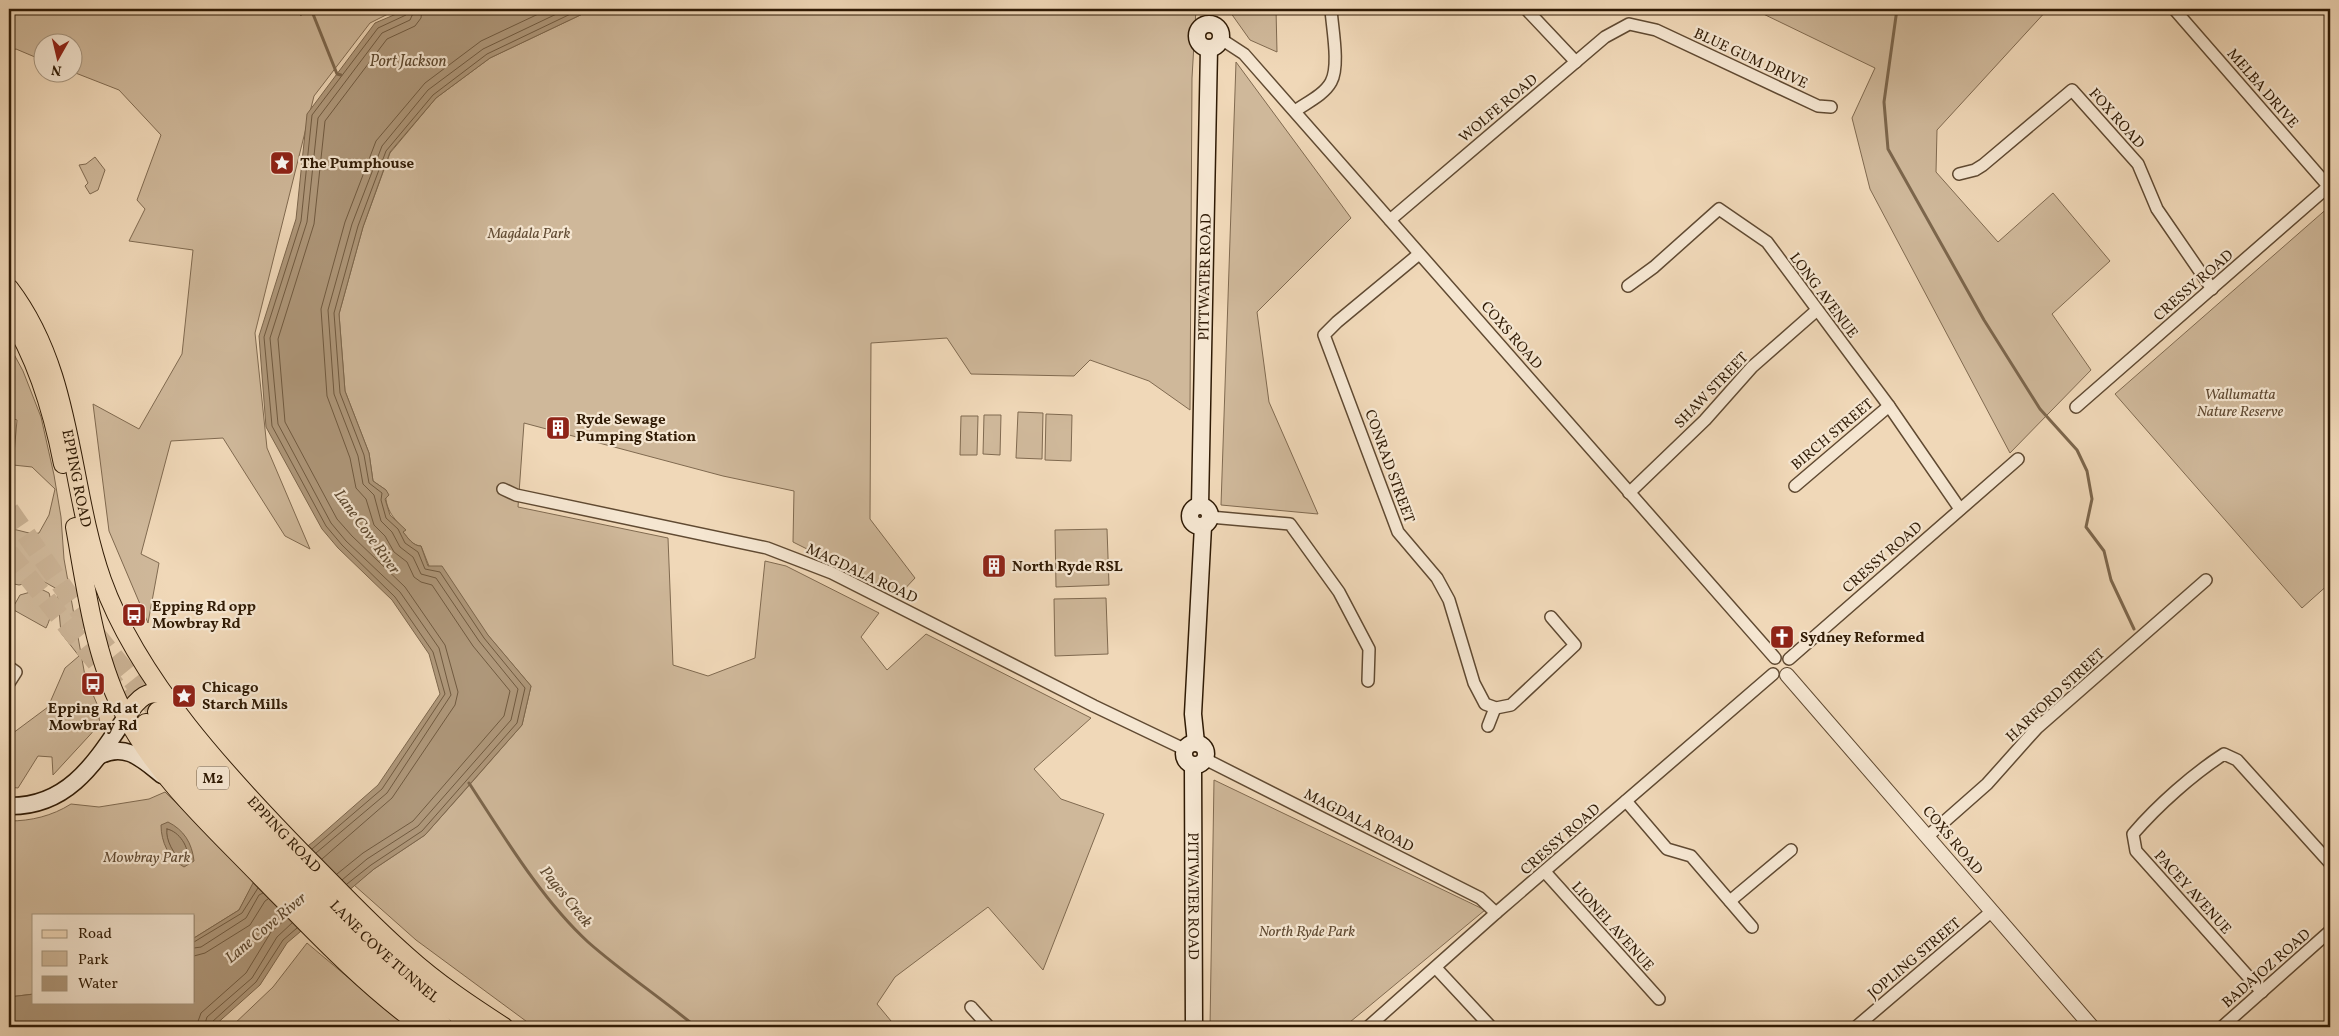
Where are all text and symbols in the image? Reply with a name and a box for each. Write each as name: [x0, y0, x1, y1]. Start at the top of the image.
street label: BLUE GUM DRIVE: [1690, 24, 1811, 95]
north arrow: [32, 32, 82, 82]
street label: MELBA DRIVE: [2221, 44, 2302, 133]
water label: Port Jackson: [369, 51, 447, 73]
text: N: [50, 59, 63, 80]
street label: WOLFE ROAD: [1455, 70, 1543, 148]
street label: FOX ROAD: [2083, 84, 2149, 154]
place icon: The Pumphouse: [269, 150, 295, 176]
place label: The Pumphouse: [300, 154, 415, 175]
street label: PITTWATER ROAD: [1194, 213, 1218, 341]
park label: Magdala Park: [487, 224, 570, 245]
street label: CRESSY ROAD: [2149, 245, 2239, 327]
street label: LONG AVENUE: [1784, 249, 1862, 343]
street label: COXS ROAD: [1475, 297, 1546, 375]
street label: SHAW STREET: [1670, 348, 1754, 434]
park label: Wallumatta Nature Reserve: [2197, 385, 2284, 423]
street label: BIRCH STREET: [1787, 394, 1879, 476]
street label: CONRAD STREET: [1358, 407, 1419, 526]
place label: Ryde Sewage Pumping Station: [576, 410, 696, 448]
building icon: Ryde Sewage Pumping Station: [545, 415, 571, 441]
street label: EPPING ROAD: [55, 428, 96, 530]
water label: Lane Cove River: [328, 485, 405, 580]
street label: CRESSY ROAD: [1838, 517, 1928, 599]
street label: MAGDALA ROAD: [802, 539, 921, 609]
building icon: North Ryde RSL: [981, 553, 1007, 579]
place label: North Ryde RSL: [1012, 557, 1123, 578]
place label: Epping Rd opp Mowbray Rd: [152, 597, 256, 635]
bus stop icon: Epping Rd opp Mowbray Rd: [121, 602, 147, 628]
church icon: Sydney Reformed: [1769, 624, 1795, 650]
place label: Sydney Reformed: [1800, 628, 1925, 649]
street label: HARFORD STREET: [2002, 644, 2110, 748]
bus stop icon: Epping Rd at Mowbray Rd: [80, 671, 106, 697]
place label: Chicago Starch Mills: [202, 678, 288, 716]
place icon: Chicago Starch Mills: [171, 683, 197, 709]
place label: Epping Rd at Mowbray Rd: [48, 699, 139, 737]
road number: M2: [197, 766, 229, 790]
street label: MAGDALA ROAD: [1300, 785, 1417, 858]
street label: EPPING ROAD: [241, 792, 325, 878]
street label: CRESSY ROAD: [1516, 799, 1606, 881]
street label: COXS ROAD: [1917, 802, 1987, 880]
street label: PITTWATER ROAD: [1181, 832, 1203, 960]
street label: PACEY AVENUE: [2148, 846, 2235, 940]
park label: Mowbray Park: [103, 848, 191, 869]
water label: Pages Creek: [534, 862, 597, 933]
street label: LIONEL AVENUE: [1566, 878, 1658, 976]
water label: Lane Cove River: [221, 887, 312, 969]
street label: LANE COVE TUNNEL: [324, 896, 443, 1009]
legend: [32, 914, 195, 1004]
street label: JOPLING STREET: [1864, 914, 1966, 1005]
park label: North Ryde Park: [1259, 922, 1355, 943]
text: Road: [78, 924, 112, 945]
street label: BADAJOZ ROAD: [2218, 925, 2316, 1014]
text: Park: [78, 950, 109, 971]
text: Water: [78, 974, 118, 995]

